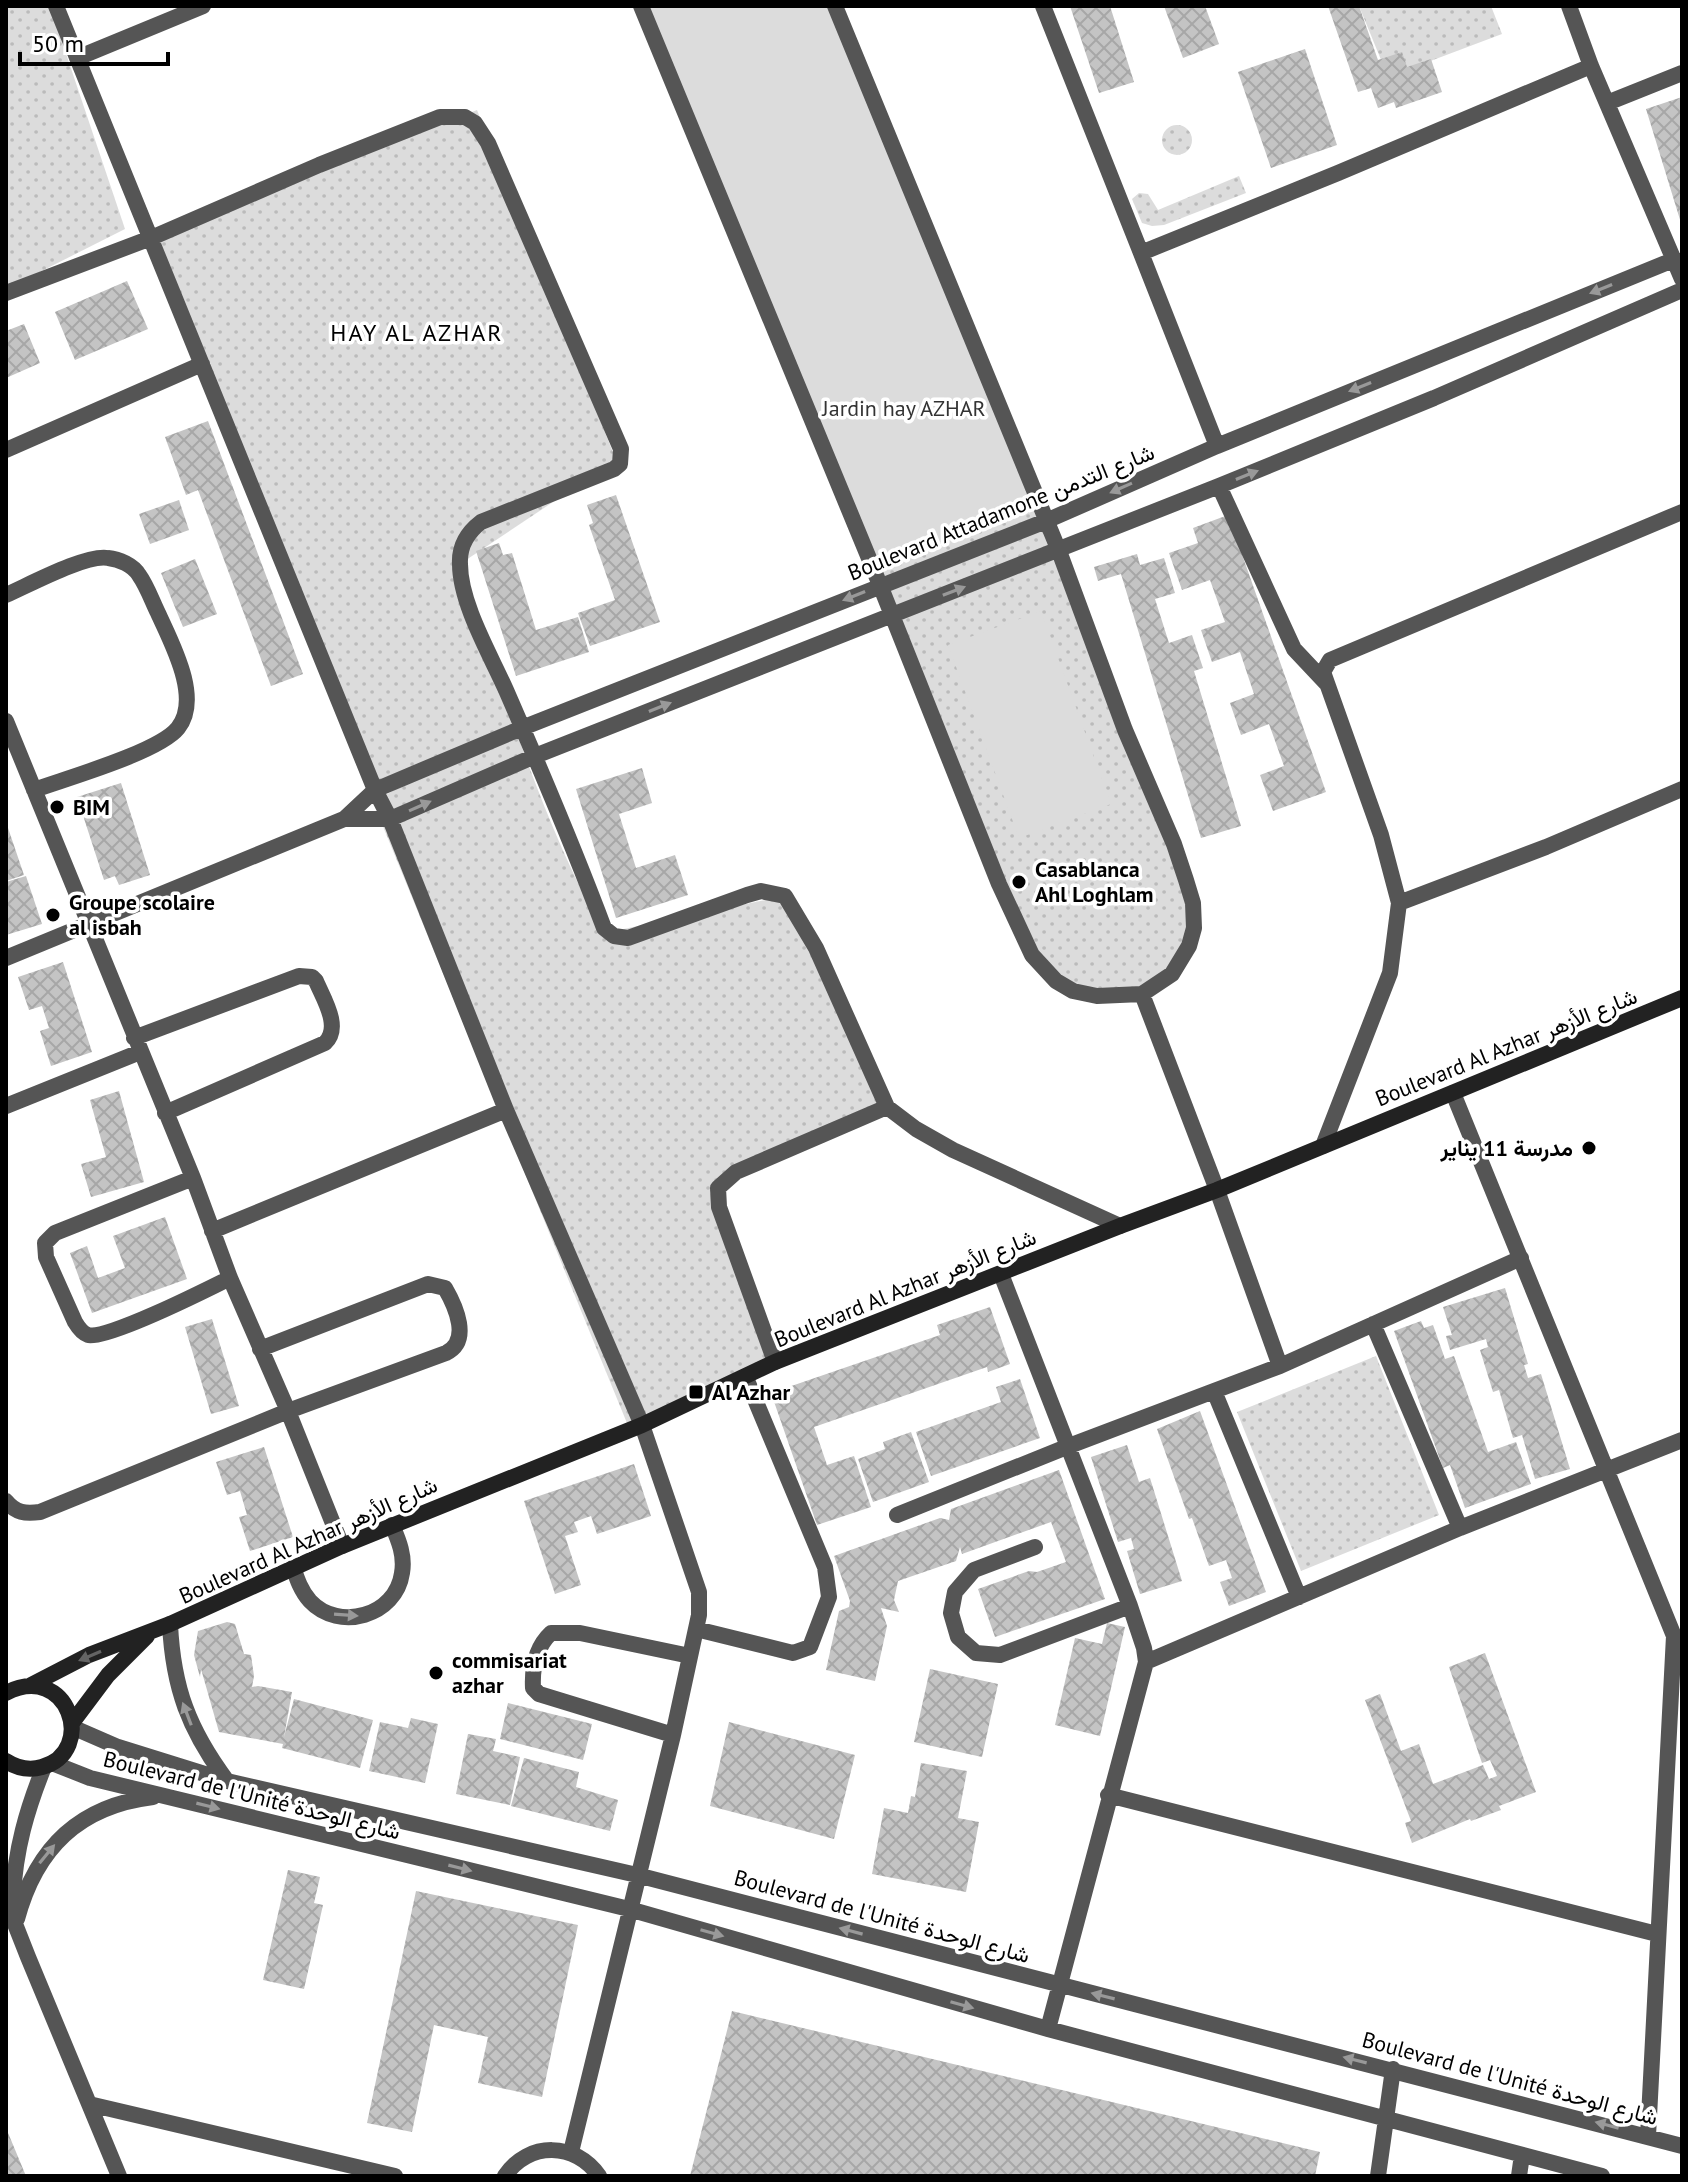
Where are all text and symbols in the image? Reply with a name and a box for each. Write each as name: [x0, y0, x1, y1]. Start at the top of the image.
scale bar: [20, 16, 168, 66]
text: 50 m: [32, 28, 84, 59]
one-way arrow: [1589, 283, 1613, 296]
district label: HAY AL AZHAR: [330, 317, 504, 348]
one-way arrow: [1348, 381, 1372, 394]
park label: Jardin hay AZHAR: [821, 394, 986, 422]
street label: Boulevard Attadamone شارع التدمن: [844, 438, 1159, 587]
one-way arrow: [1235, 468, 1259, 481]
one-way arrow: [1109, 481, 1133, 495]
one-way arrow: [942, 584, 966, 597]
one-way arrow: [842, 590, 866, 603]
one-way arrow: [648, 700, 672, 713]
place label: BIM: [73, 793, 110, 821]
marker: BIM: [48, 798, 66, 816]
one-way arrow: [408, 800, 431, 813]
place label: Casablanca Ahl Loghlam: [1035, 855, 1154, 908]
marker: Casablanca Ahl Loghlam: [1010, 873, 1028, 891]
place label: Groupe scolaire al isbah: [69, 888, 215, 941]
marker: Groupe scolaire al isbah: [44, 906, 62, 924]
street label: Boulevard Al Azhar شارع الأزهر: [1371, 982, 1641, 1113]
place label: مدرسة 11 يناير: [1439, 1134, 1573, 1162]
marker: مدرسة 11 يناير: [1580, 1139, 1598, 1157]
street label: Boulevard Al Azhar شارع الأزهر: [770, 1223, 1040, 1354]
place label: Al Azhar: [712, 1378, 791, 1406]
marker: Al Azhar: [687, 1383, 705, 1401]
street label: Boulevard Al Azhar شارع الأزهر: [174, 1470, 442, 1611]
one-way arrow: [333, 1609, 358, 1622]
place label: commisariat azhar: [452, 1646, 567, 1699]
one-way arrow: [78, 1649, 101, 1662]
marker: commisariat azhar: [427, 1664, 445, 1682]
one-way arrow: [181, 1702, 194, 1726]
street label: Boulevard de l'Unité شارع الوحدة: [100, 1745, 403, 1846]
one-way arrow: [195, 1801, 220, 1813]
one-way arrow: [38, 1844, 55, 1864]
one-way arrow: [448, 1862, 473, 1875]
street label: Boulevard de l'Unité شارع الوحدة: [731, 1863, 1033, 1970]
one-way arrow: [839, 1924, 864, 1936]
one-way arrow: [700, 1927, 724, 1940]
one-way arrow: [1091, 1989, 1116, 2001]
one-way arrow: [950, 1999, 974, 2012]
street label: Boulevard de l'Unité شارع الوحدة: [1359, 2025, 1661, 2132]
one-way arrow: [1343, 2053, 1368, 2065]
one-way arrow: [1594, 2119, 1619, 2131]

